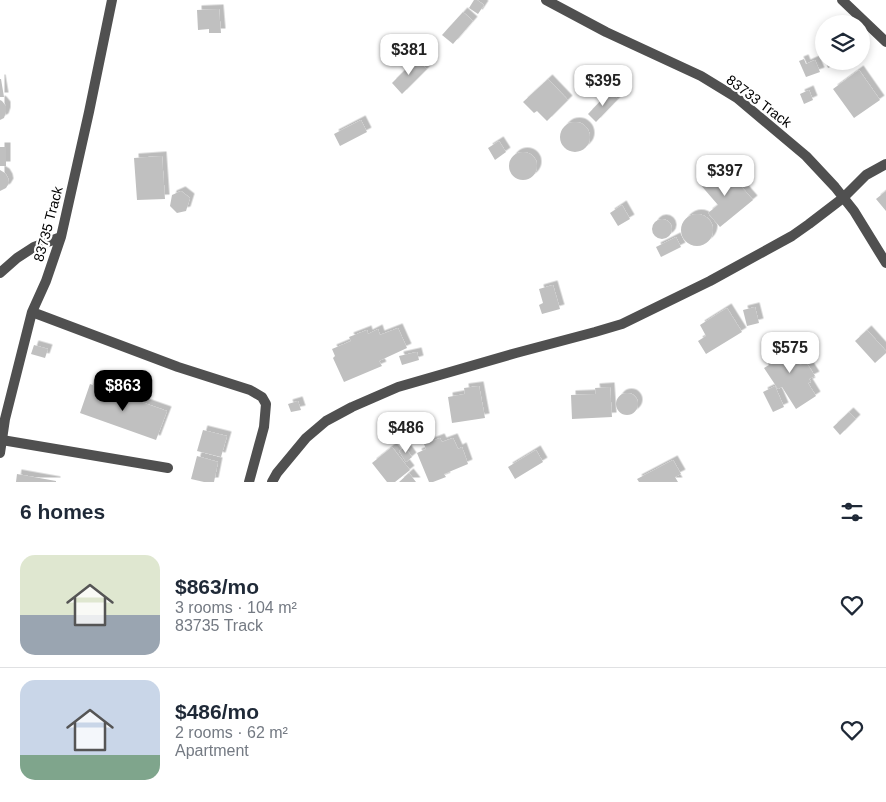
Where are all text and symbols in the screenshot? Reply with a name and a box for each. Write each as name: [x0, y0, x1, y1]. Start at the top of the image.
map controls: [815, 15, 870, 70]
button: layers: [815, 15, 870, 70]
pin: $381: [379, 34, 439, 76]
text: $381: [391, 41, 427, 58]
pin: $395: [573, 64, 633, 107]
street label: 83733 Track: [723, 71, 795, 131]
text: $395: [585, 72, 621, 89]
pin: $397: [695, 154, 755, 197]
text: $397: [707, 162, 743, 179]
street label: 83735 Track: [30, 184, 66, 263]
pin: $575: [760, 332, 820, 374]
text: $575: [772, 339, 808, 356]
pin: $863: [93, 370, 153, 412]
text: $863: [105, 377, 141, 394]
pin: $486: [376, 412, 436, 454]
text: $486: [388, 419, 424, 436]
icon: filters: [838, 498, 866, 526]
text: 6 homes: [20, 500, 105, 523]
icon: home: [60, 575, 120, 635]
text: $863/mo: [175, 575, 259, 598]
icon: heart: [838, 591, 866, 619]
text: 3 rooms · 104 m²: [175, 599, 297, 616]
text: 83735 Track: [175, 617, 263, 634]
icon: home: [60, 700, 120, 760]
text: $486/mo: [175, 700, 259, 723]
icon: heart: [838, 716, 866, 744]
text: 2 rooms · 62 m²: [175, 724, 288, 741]
text: Apartment: [175, 742, 249, 759]

